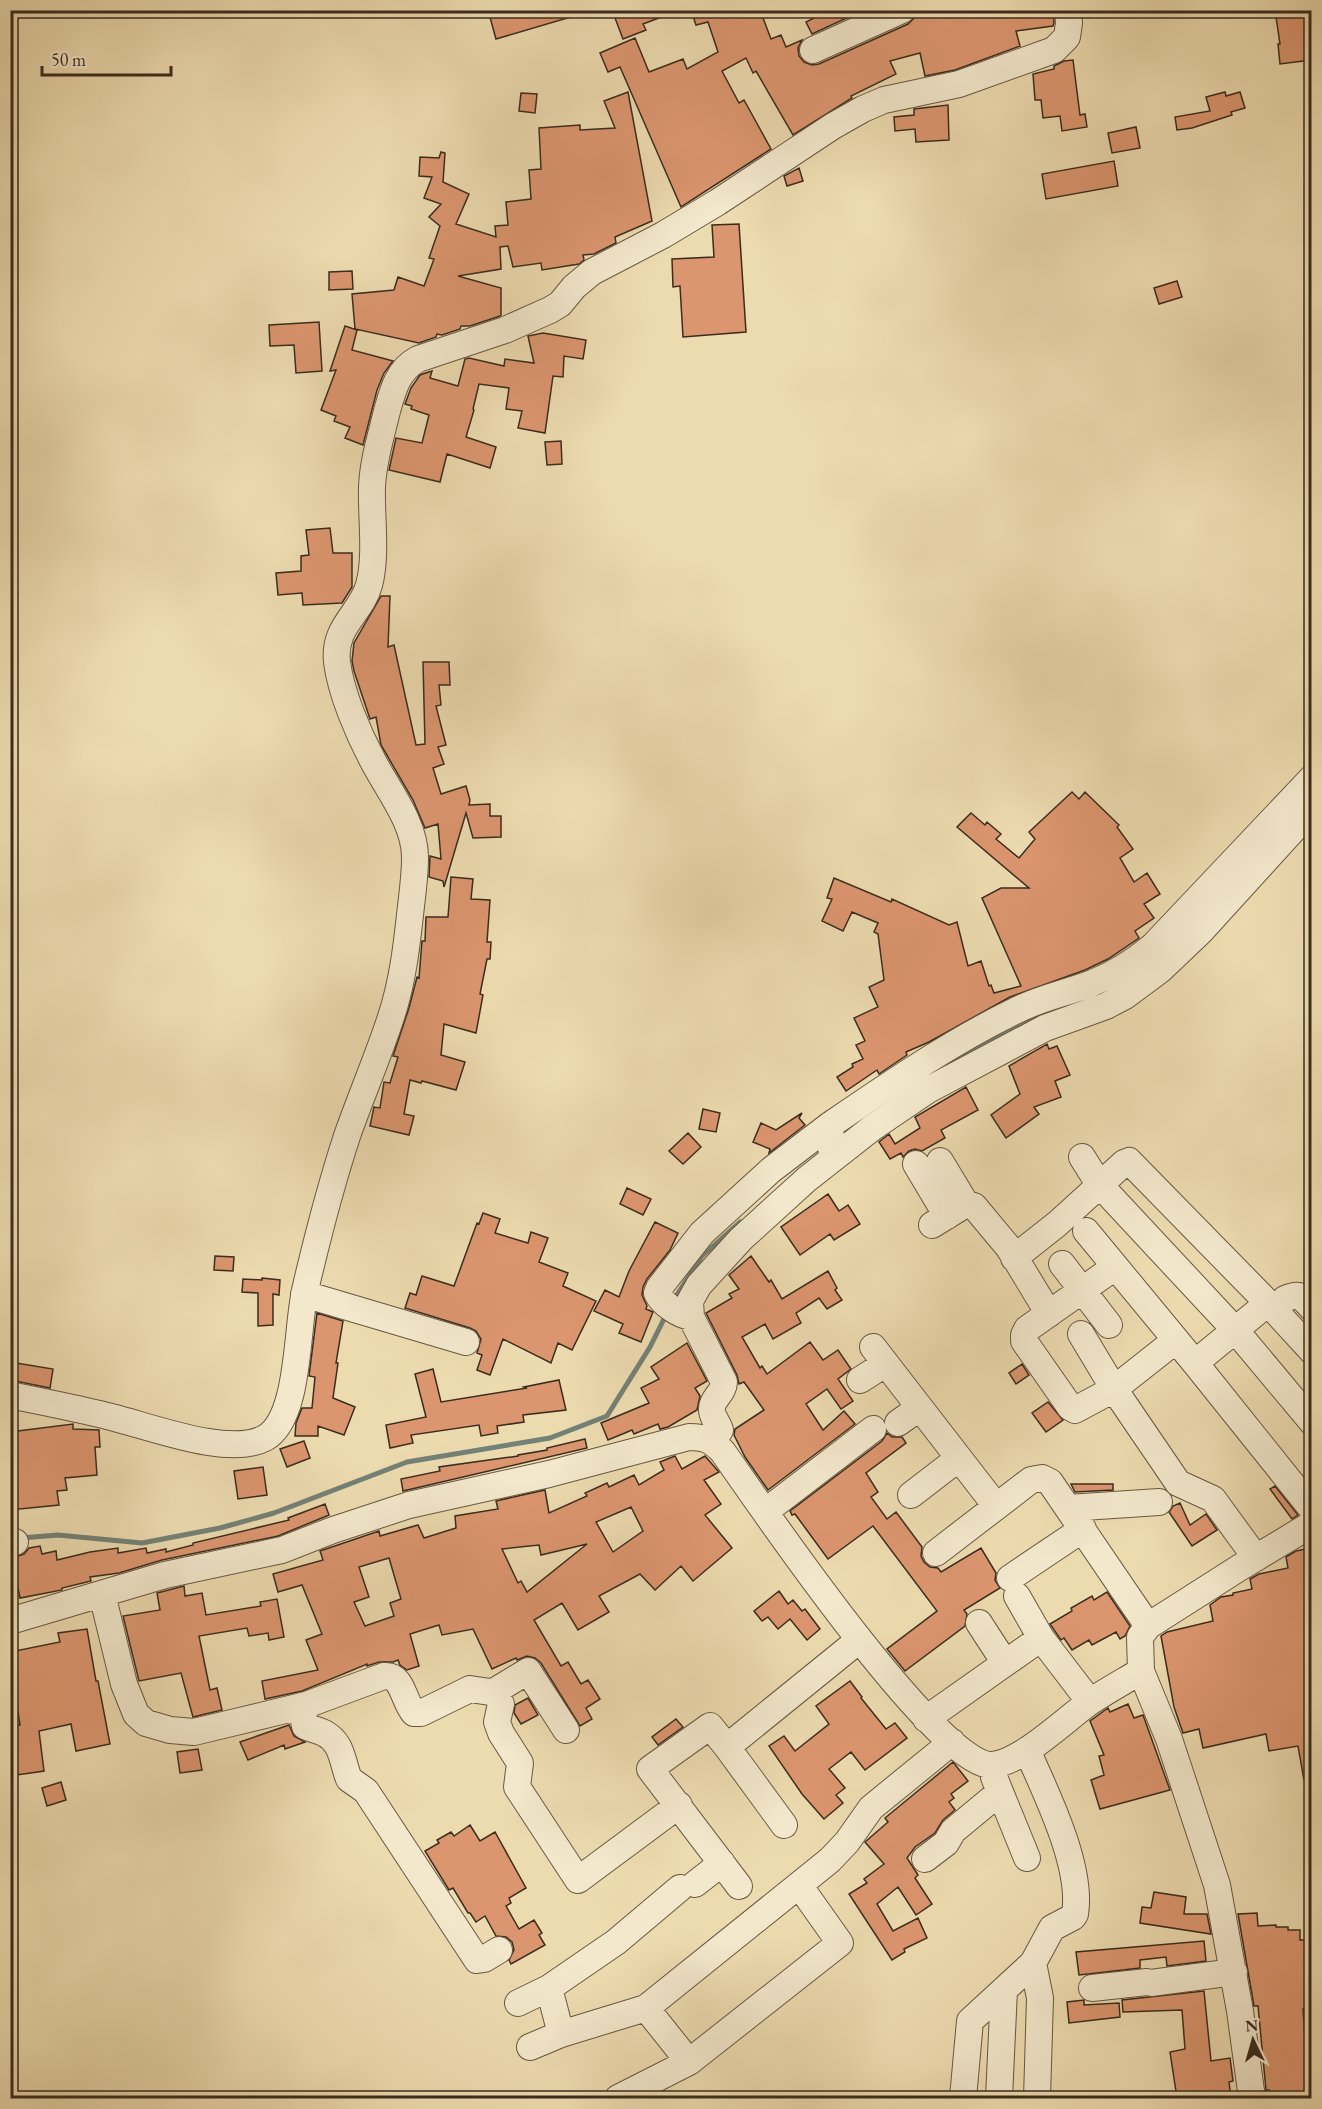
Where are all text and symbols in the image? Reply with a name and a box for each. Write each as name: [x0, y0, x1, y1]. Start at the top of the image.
scale bar: [42, 39, 171, 77]
text: 50 m: [51, 48, 86, 71]
north arrow: [1223, 2010, 1283, 2070]
text: N: [1244, 2015, 1259, 2037]

